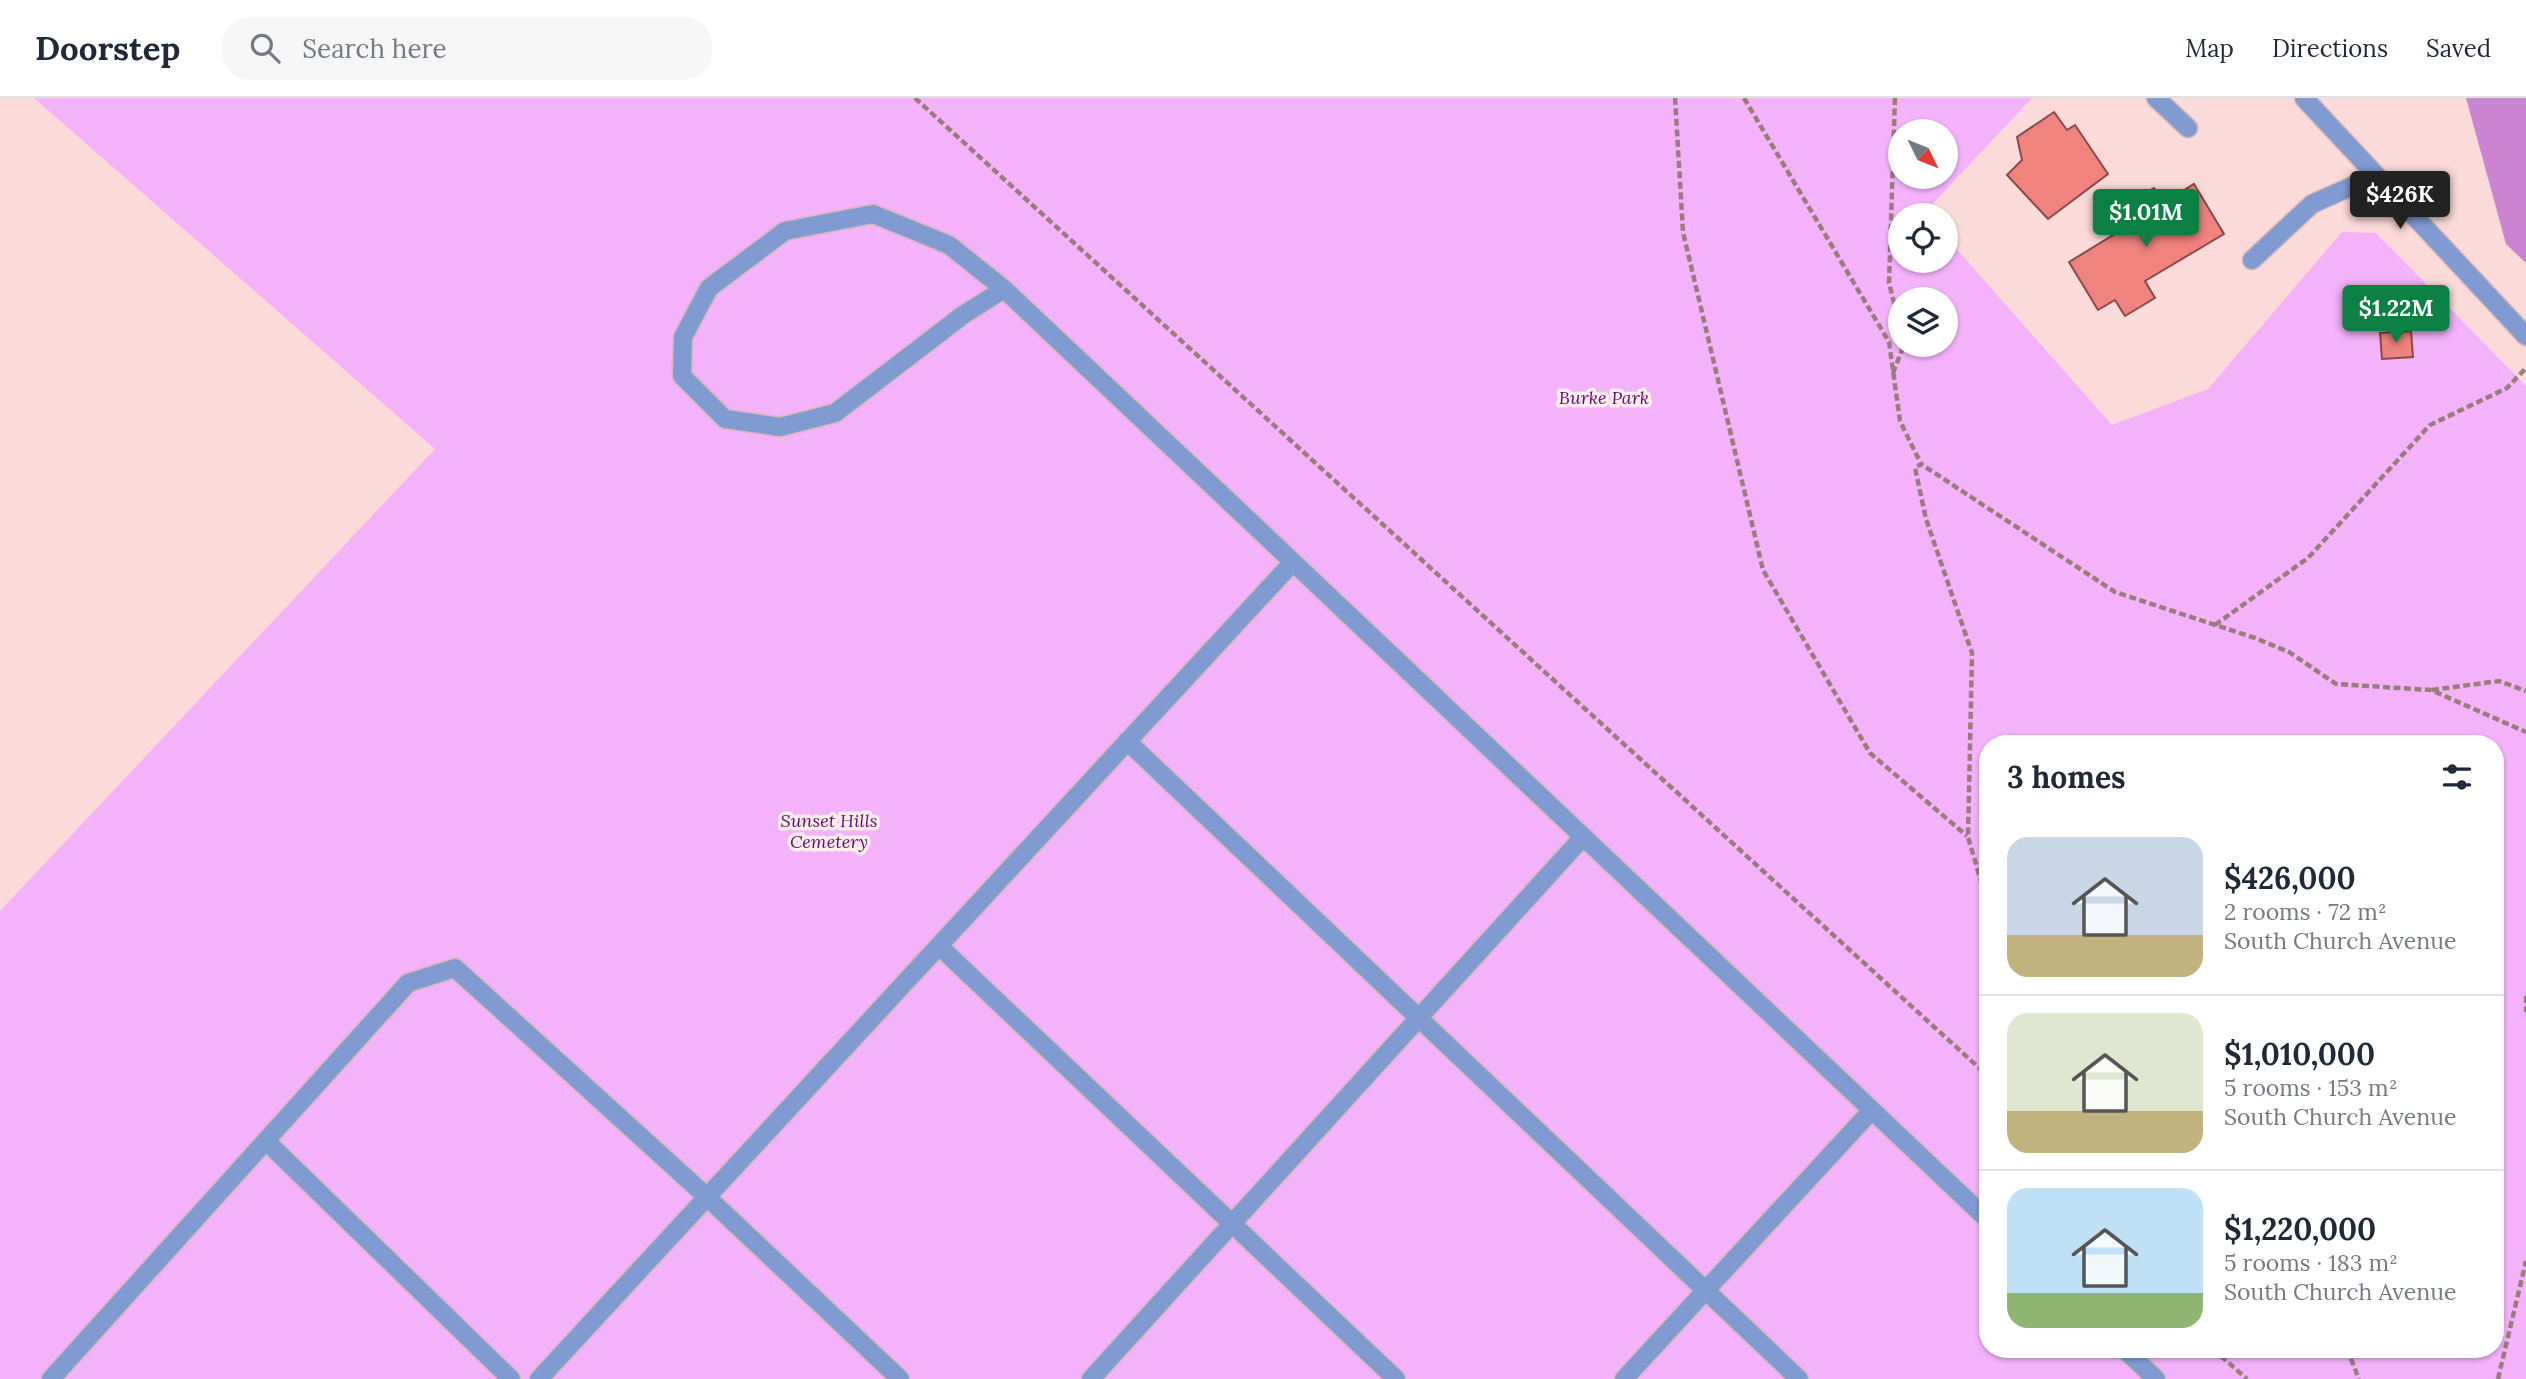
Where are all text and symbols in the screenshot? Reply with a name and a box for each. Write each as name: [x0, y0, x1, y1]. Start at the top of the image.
search box: [222, 17, 712, 80]
text: Doorstep: [35, 27, 180, 69]
icon: search: [246, 29, 284, 67]
text: Search here: [302, 32, 447, 65]
text: Map: [2185, 33, 2234, 64]
text: Directions: [2272, 33, 2388, 64]
text: Saved: [2426, 33, 2491, 64]
north arrow: [1888, 119, 1958, 189]
map controls: [1888, 119, 1958, 357]
pin: $426K: [2351, 172, 2449, 231]
text: $426K: [2366, 179, 2434, 208]
pin: $1.01M: [2089, 190, 2203, 249]
text: $1.01M: [2109, 197, 2183, 226]
button: locate: [1888, 203, 1958, 273]
pin: $1.22M: [2339, 286, 2453, 345]
button: layers: [1888, 287, 1958, 357]
text: $1.22M: [2358, 293, 2434, 322]
park label: Burke Park: [1559, 386, 1649, 409]
text: 3 homes: [2007, 758, 2126, 796]
icon: filters: [2438, 758, 2476, 796]
park label: Sunset Hills Cemetery: [781, 809, 877, 853]
text: $426,000: [2224, 859, 2356, 897]
icon: home: [2063, 865, 2147, 949]
text: 2 rooms · 72 m²: [2224, 897, 2387, 926]
text: South Church Avenue: [2224, 926, 2456, 955]
text: $1,010,000: [2224, 1035, 2375, 1073]
icon: home: [2063, 1041, 2147, 1125]
text: 5 rooms · 153 m²: [2224, 1073, 2398, 1102]
text: South Church Avenue: [2224, 1102, 2456, 1131]
text: $1,220,000: [2224, 1210, 2376, 1248]
icon: home: [2063, 1216, 2147, 1300]
text: 5 rooms · 183 m²: [2224, 1248, 2398, 1277]
text: South Church Avenue: [2224, 1277, 2456, 1306]

